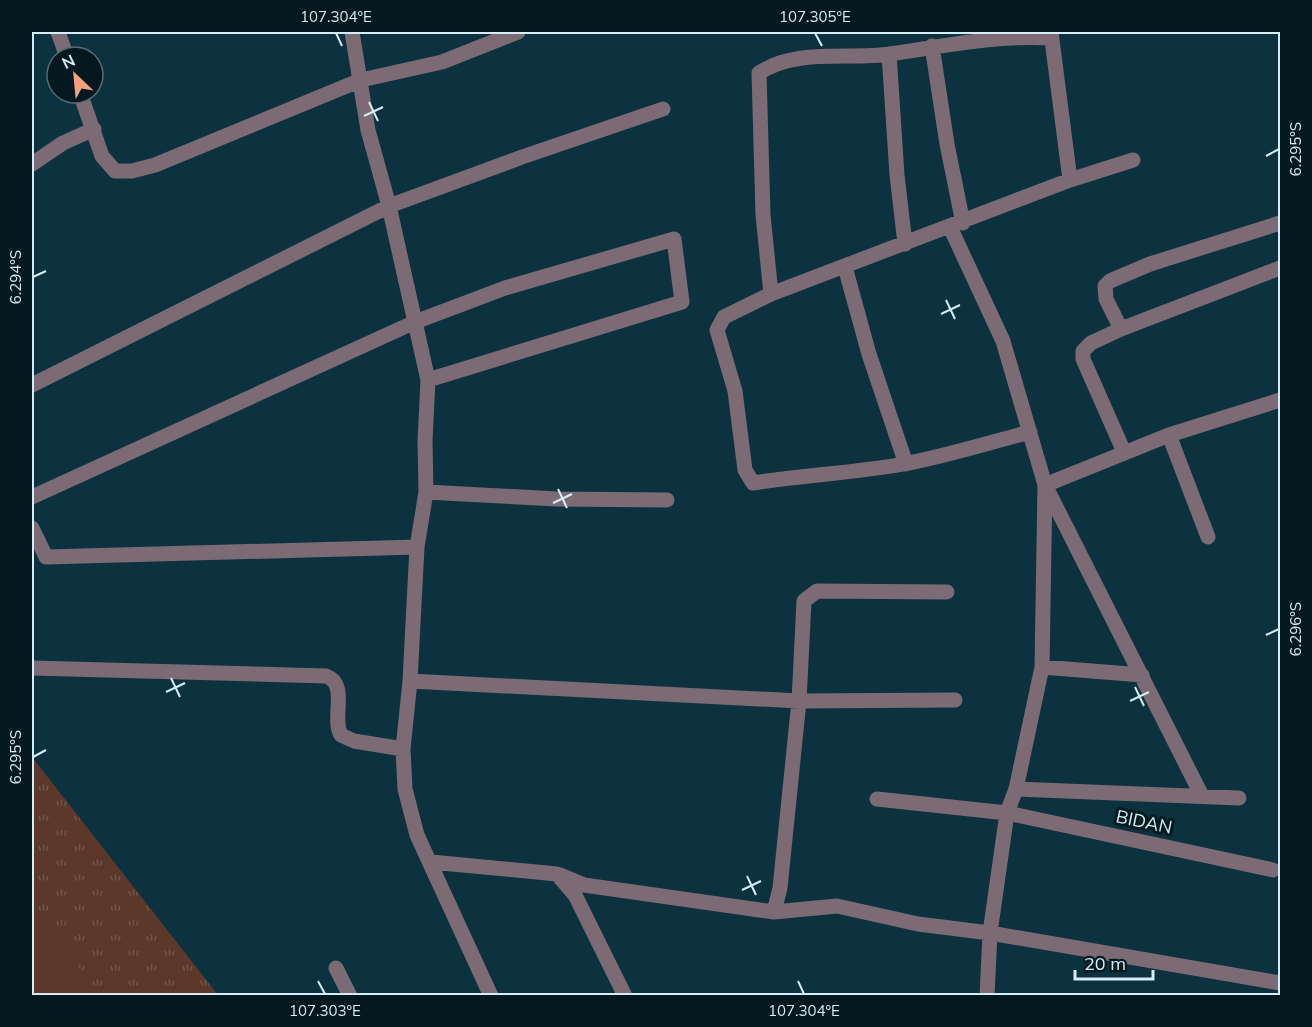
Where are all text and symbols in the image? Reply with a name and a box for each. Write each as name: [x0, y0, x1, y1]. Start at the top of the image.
text: 107.304°E: [300, 7, 372, 26]
text: 107.305°E: [779, 7, 851, 26]
north arrow: [45, 45, 105, 105]
text: N: [59, 50, 78, 73]
text: 6.295°S: [1286, 122, 1305, 176]
text: 6.294°S: [6, 250, 25, 304]
text: 6.296°S: [1286, 602, 1305, 656]
text: 6.295°S: [6, 730, 25, 784]
street label: BIDAN: [1114, 804, 1174, 839]
scale bar: [1075, 943, 1153, 981]
text: 20 m: [1084, 952, 1126, 975]
text: 107.303°E: [289, 1001, 361, 1020]
text: 107.304°E: [768, 1001, 840, 1020]

